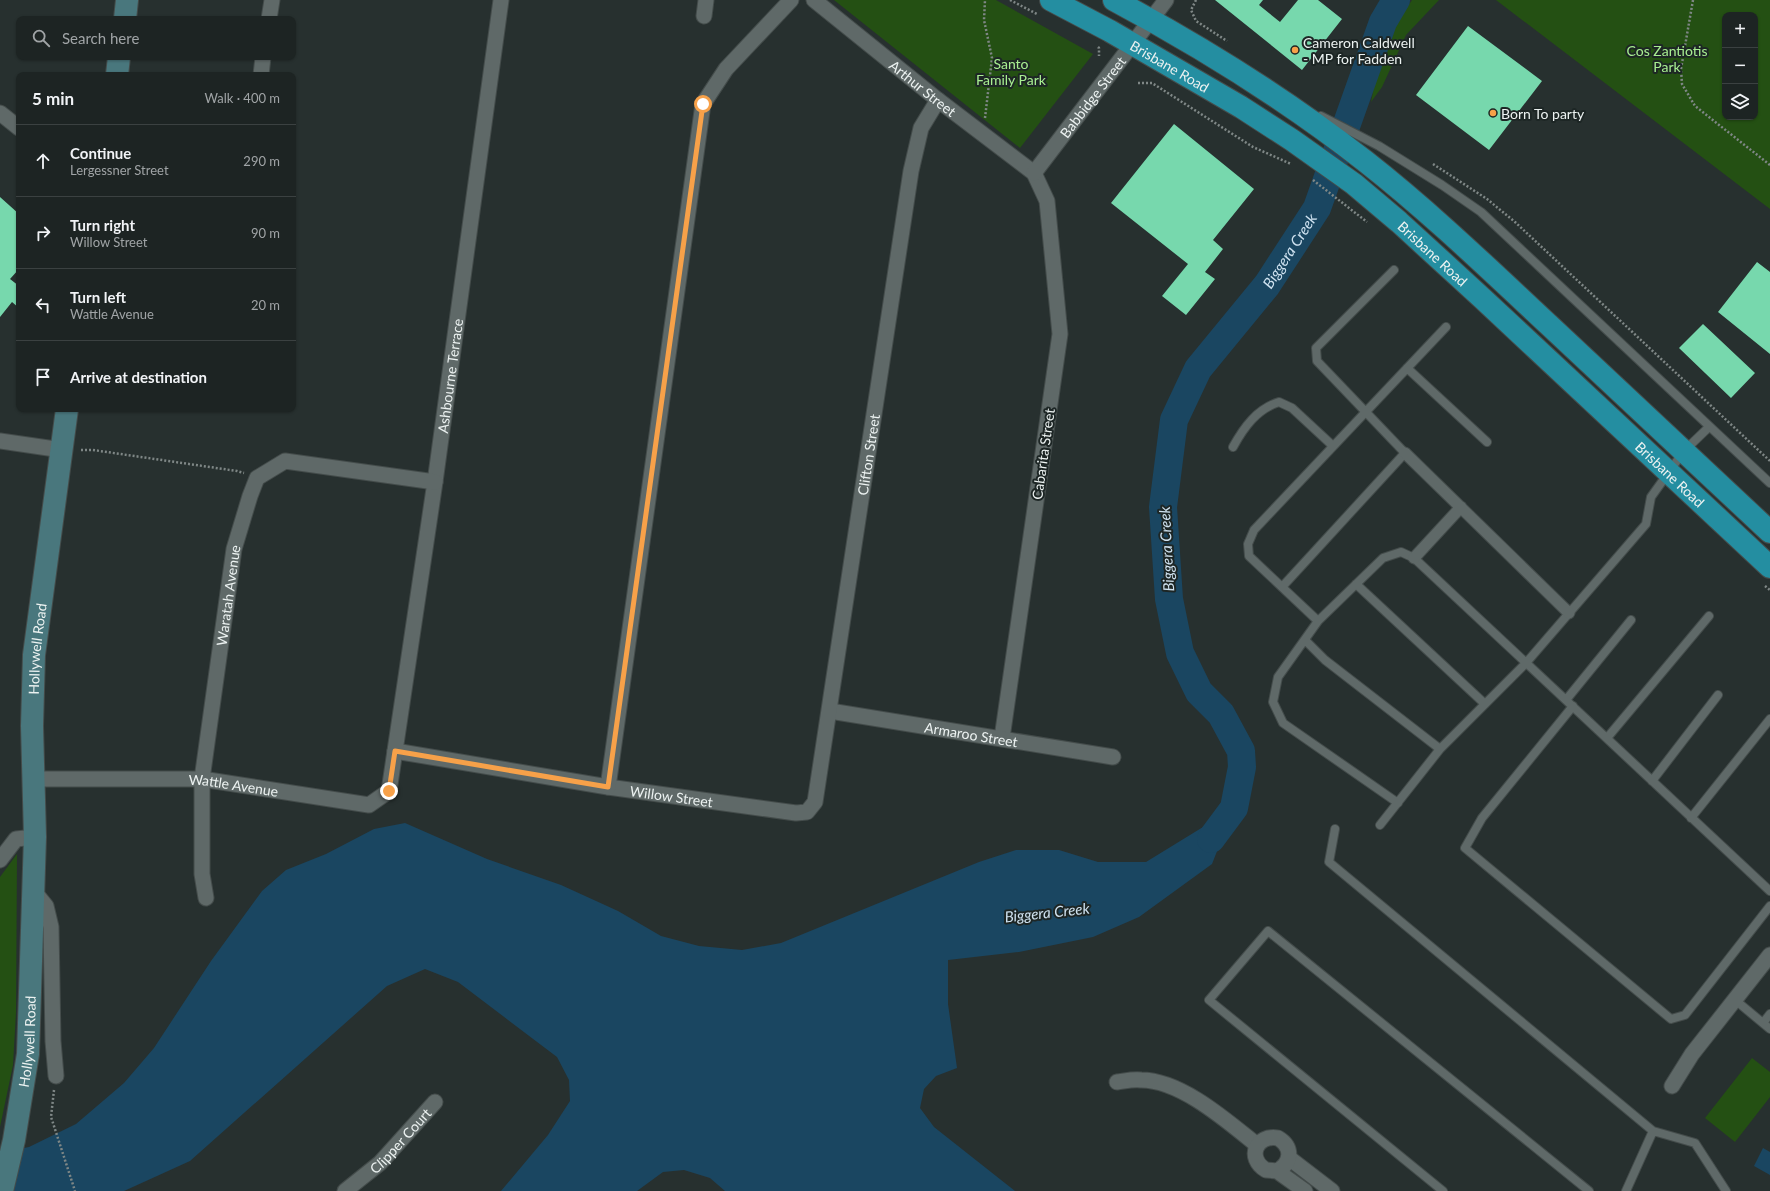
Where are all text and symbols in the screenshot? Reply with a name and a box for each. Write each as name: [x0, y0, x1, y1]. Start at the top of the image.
map controls: [1722, 12, 1758, 120]
button: +: [1722, 12, 1758, 48]
search box: [16, 16, 296, 60]
icon: search: [30, 27, 52, 49]
text: Search here: [62, 29, 139, 47]
place label: Cameron Caldwell - MP for Fadden: [1303, 34, 1415, 67]
street label: Brisbane Road: [1128, 36, 1212, 95]
park label: Cos Zantiotis Park: [1627, 42, 1707, 75]
marker: Cameron Caldwell - MP for Fadden: [1290, 45, 1300, 55]
button: −: [1722, 48, 1758, 84]
street label: Babbidge Street: [1056, 53, 1129, 141]
park label: Santo Family Park: [976, 55, 1047, 88]
street label: Arthur Street: [886, 56, 960, 119]
button: layers: [1722, 84, 1758, 120]
text: 5 min: [32, 88, 74, 109]
text: Walk · 400 m: [204, 90, 280, 106]
route start: [694, 95, 712, 113]
place label: Born To party: [1501, 105, 1585, 122]
marker: Born To party: [1488, 108, 1498, 118]
text: Continue: [70, 144, 131, 162]
icon: ahead: [32, 150, 54, 172]
text: 290 m: [243, 153, 280, 169]
text: Lergessner Street: [70, 162, 169, 178]
water label: Biggera Creek: [1259, 209, 1321, 291]
text: Turn right: [70, 216, 135, 234]
street label: Brisbane Road: [1395, 217, 1471, 289]
icon: right: [32, 222, 54, 244]
text: 90 m: [251, 225, 280, 241]
text: Willow Street: [70, 234, 147, 250]
text: Turn left: [70, 288, 126, 306]
icon: left: [32, 294, 54, 316]
text: 20 m: [251, 297, 280, 313]
text: Wattle Avenue: [70, 306, 154, 322]
street label: Ashbourne Terrace: [433, 317, 466, 434]
icon: arrive: [32, 366, 54, 388]
text: Arrive at destination: [70, 368, 207, 386]
street label: Cabarita Street: [1028, 407, 1058, 501]
street label: Clifton Street: [853, 413, 882, 496]
street label: Brisbane Road: [1632, 438, 1708, 510]
water label: Biggera Creek: [1155, 505, 1177, 592]
street label: Waratah Avenue: [212, 542, 243, 647]
street label: Hollywell Road: [24, 602, 49, 695]
street label: Armaroo Street: [923, 718, 1019, 750]
street label: Wattle Avenue: [189, 771, 280, 799]
route end: [380, 782, 398, 800]
street label: Willow Street: [629, 782, 714, 810]
water label: Biggera Creek: [1004, 898, 1091, 925]
street label: Hollywell Road: [14, 995, 38, 1088]
street label: Clipper Court: [366, 1104, 434, 1177]

